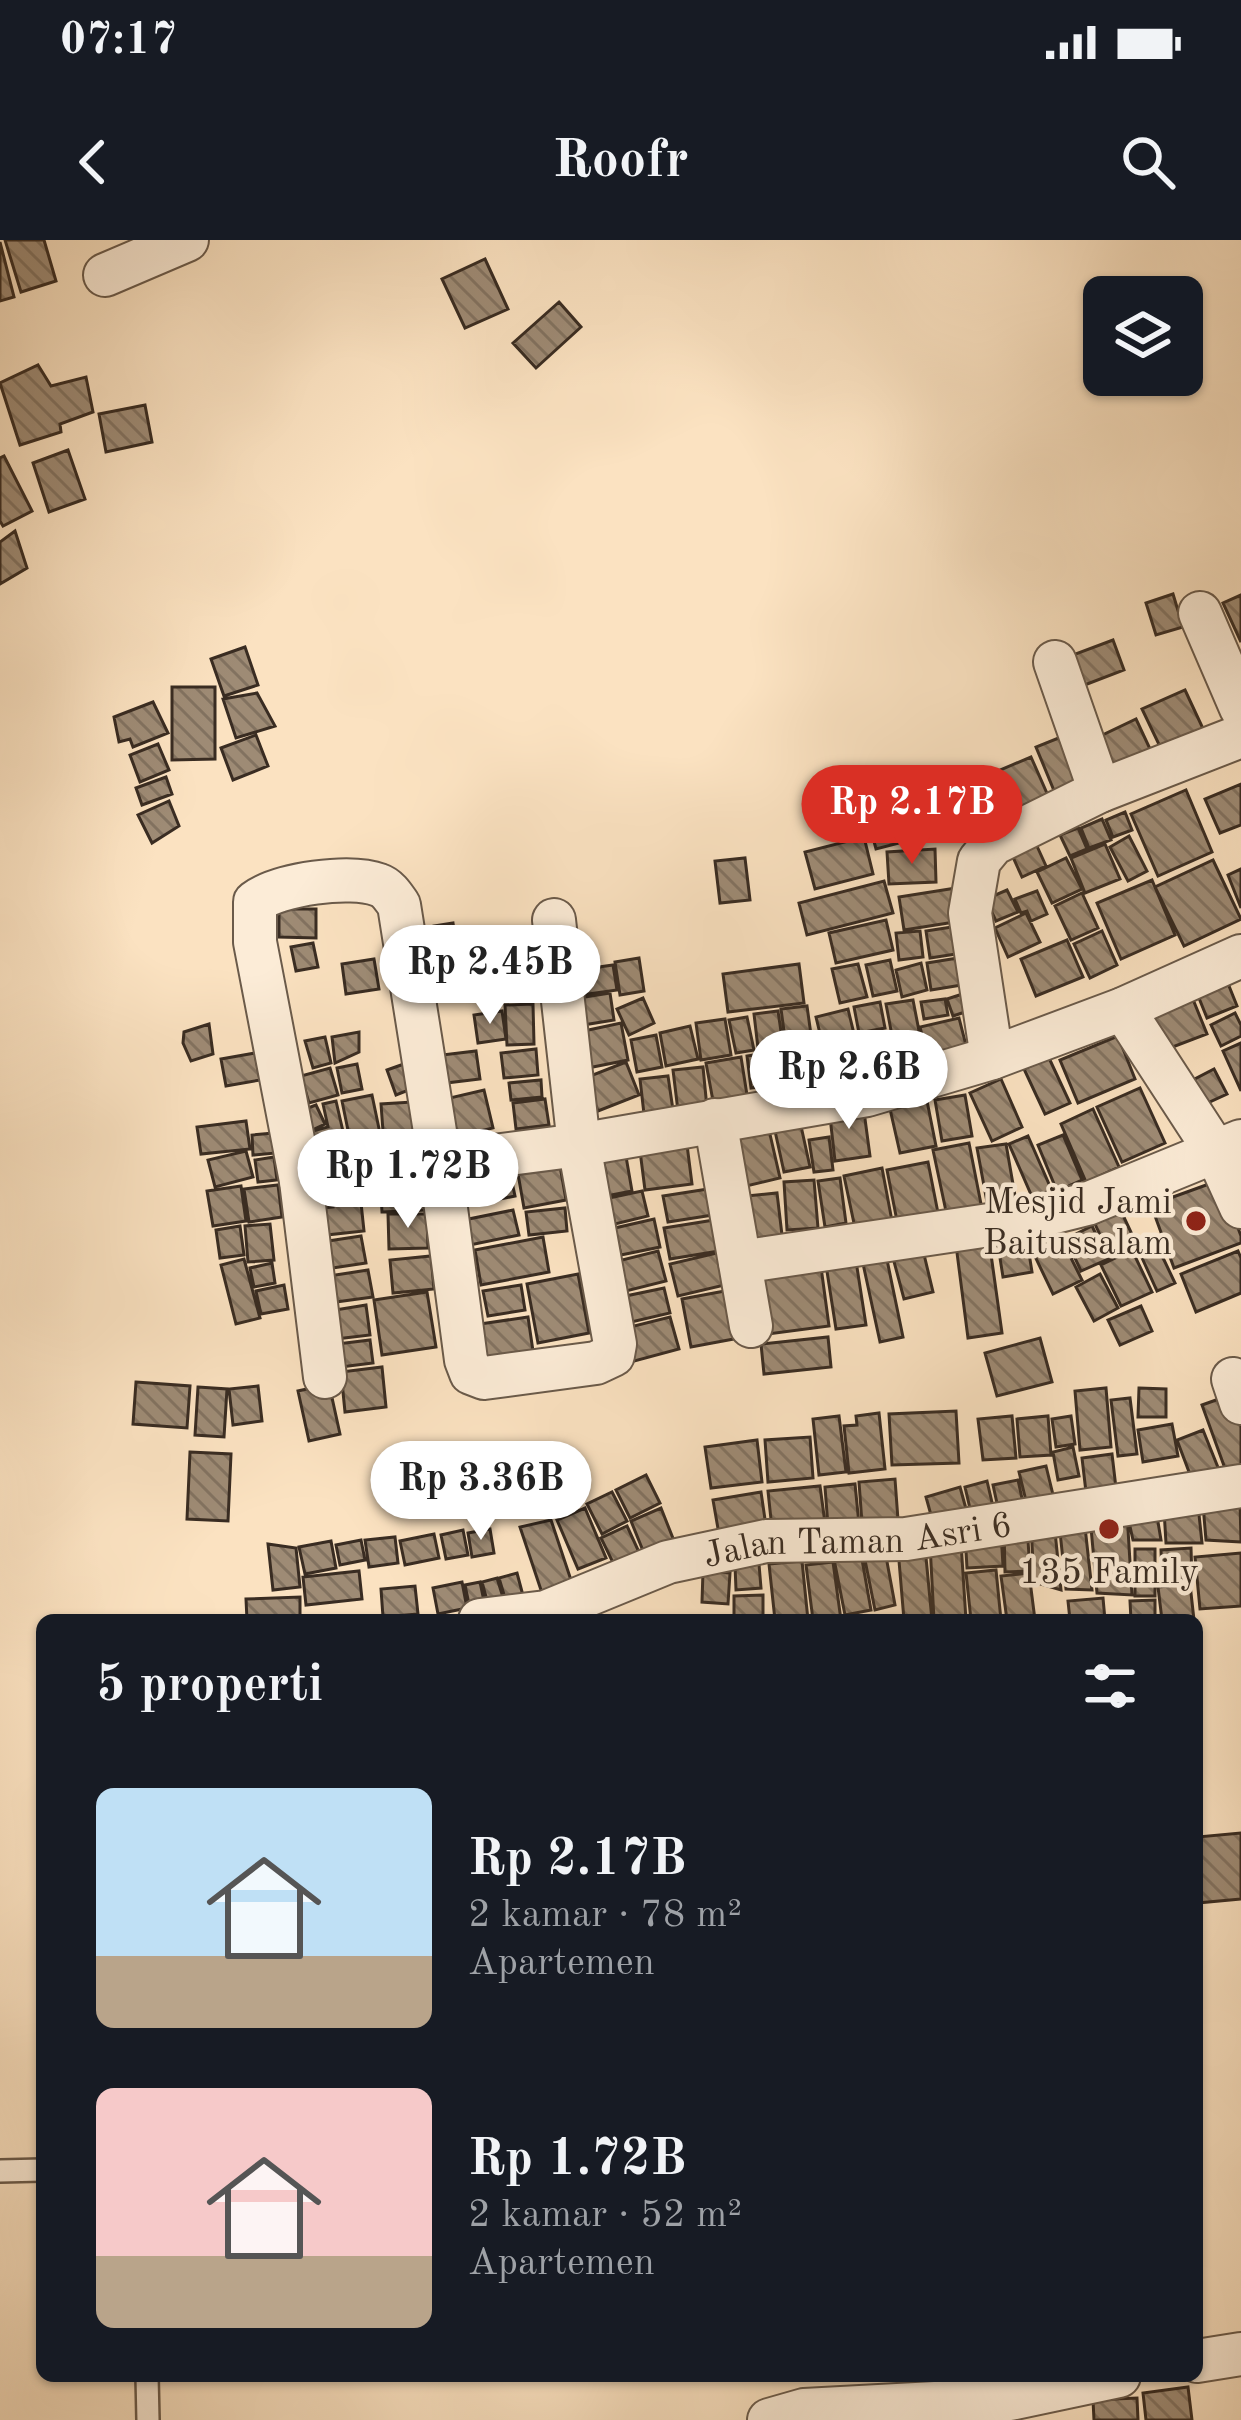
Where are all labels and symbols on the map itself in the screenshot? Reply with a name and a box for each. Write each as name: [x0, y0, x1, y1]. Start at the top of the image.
pin: Rp 2.17B: [788, 765, 1036, 867]
pin: Rp 2.45B: [366, 925, 614, 1027]
pin: Rp 2.6B: [738, 1030, 960, 1132]
pin: Rp 1.72B: [284, 1129, 532, 1231]
place label: Mesjid Jami Baitussalam: [983, 1186, 1172, 1263]
marker: Mesjid Jami Baitussalam: [1183, 1208, 1209, 1234]
pin: Rp 3.36B: [357, 1441, 605, 1543]
street label: Jalan Taman Asri 6: [701, 1508, 1015, 1576]
marker: 135 Family: [1096, 1516, 1122, 1542]
place label: 135 Family: [1019, 1556, 1199, 1592]

